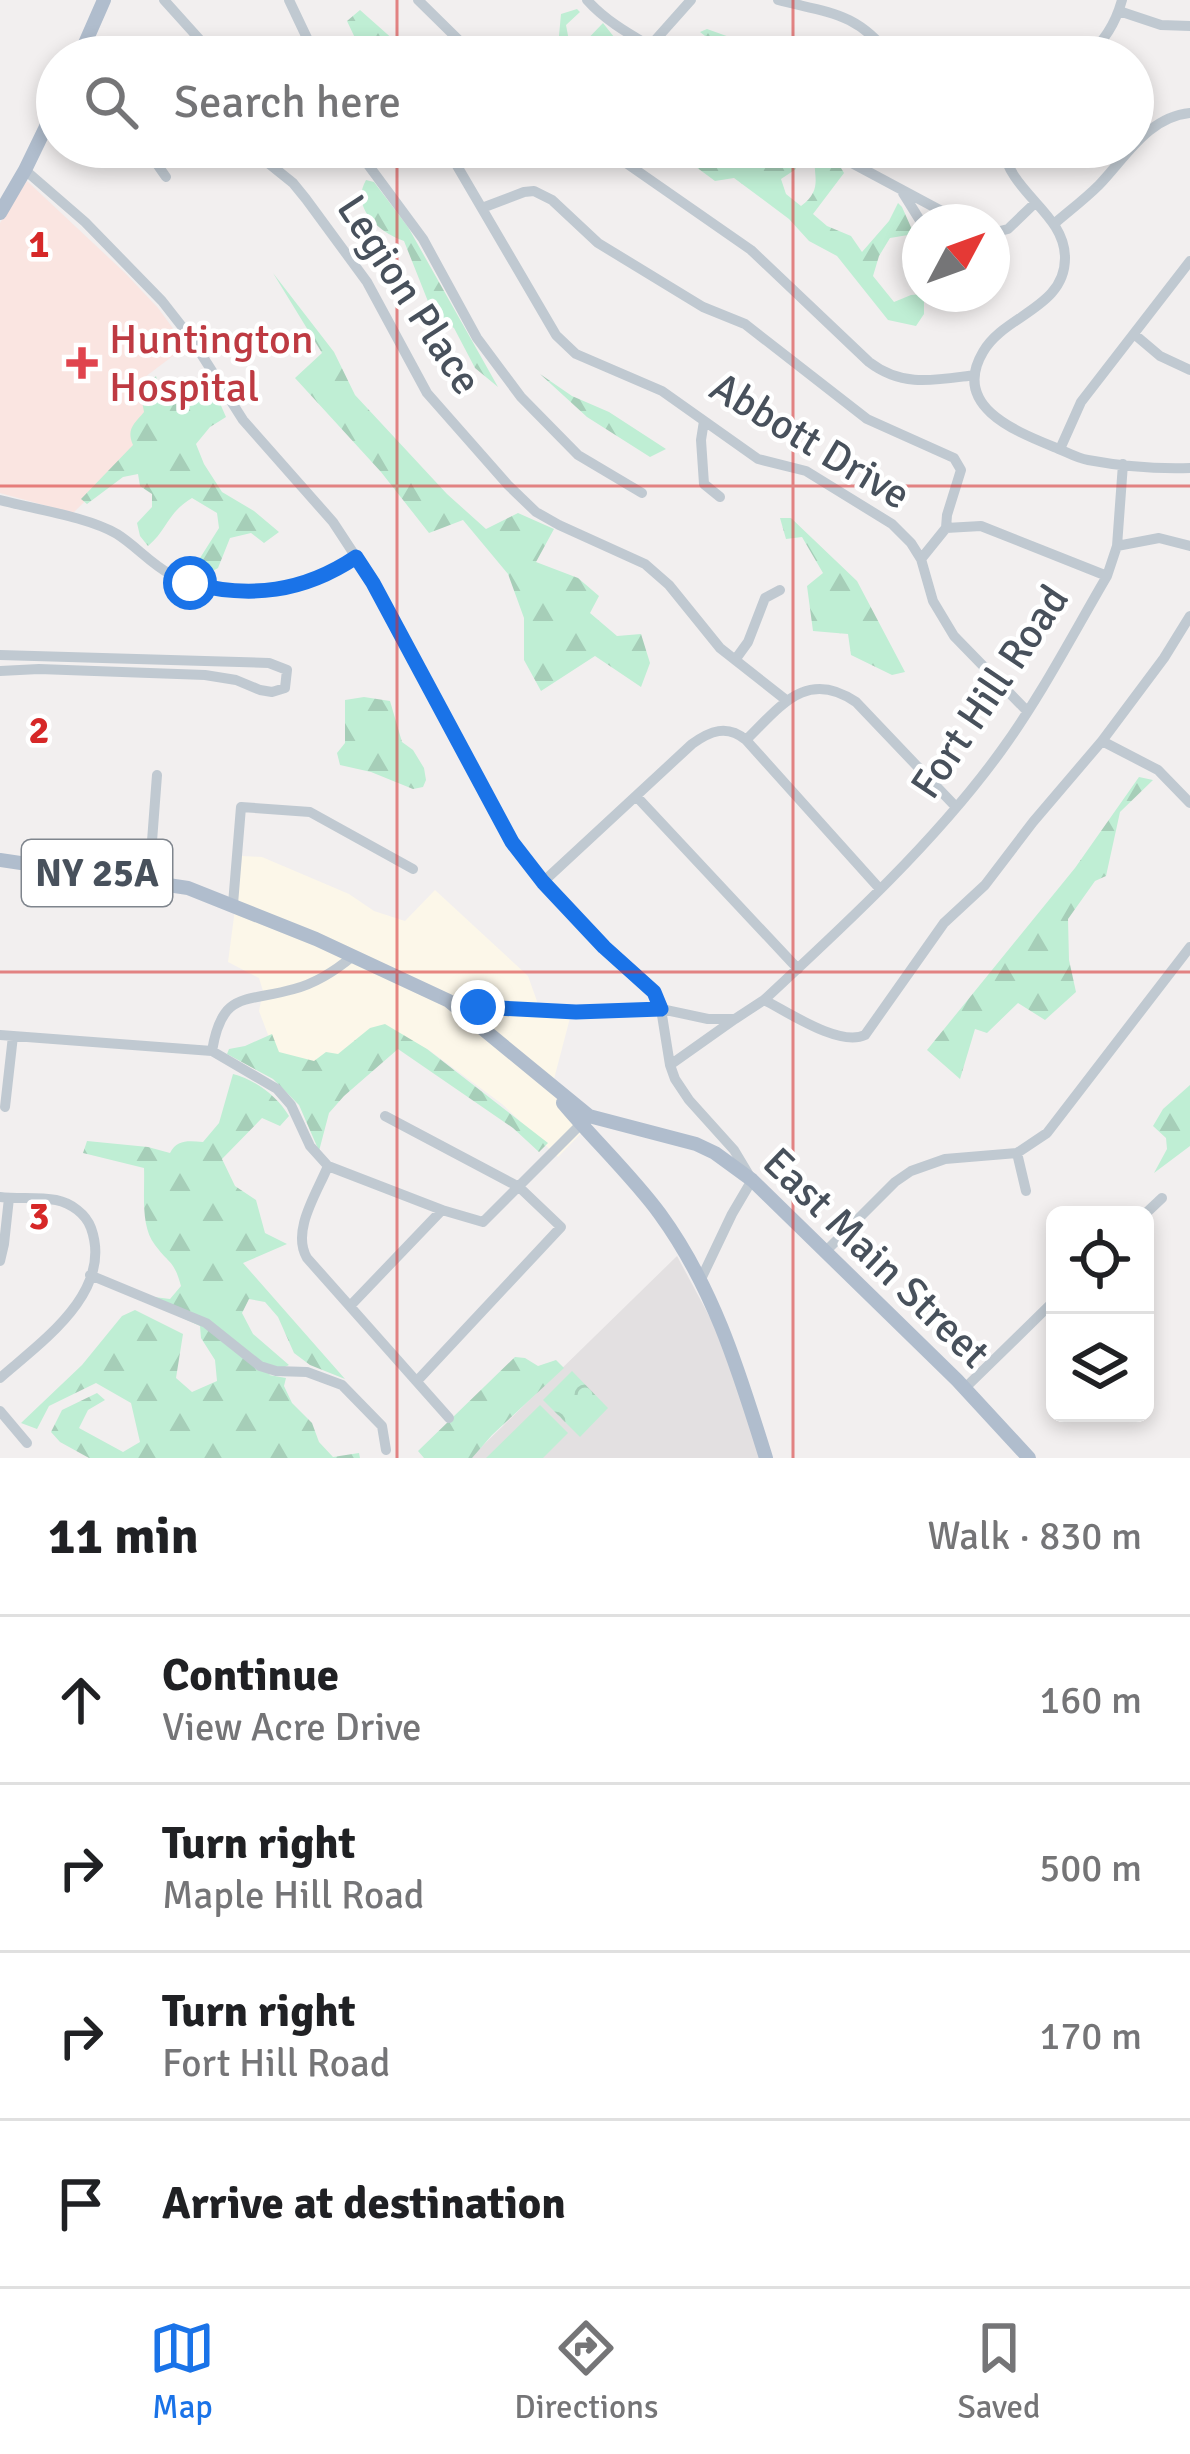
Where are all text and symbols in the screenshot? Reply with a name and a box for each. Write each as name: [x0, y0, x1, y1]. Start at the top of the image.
search box: [36, 36, 1154, 168]
icon: search: [78, 69, 144, 135]
text: Search here: [174, 75, 401, 130]
street label: Legion Place: [326, 186, 492, 404]
north arrow: [902, 204, 1010, 312]
text: 1: [28, 220, 50, 268]
place label: Huntington Hospital: [109, 314, 314, 413]
marker: Huntington Hospital: [66, 347, 98, 379]
street label: Abbott Drive: [701, 361, 919, 521]
route start: [163, 556, 217, 610]
street label: Fort Hill Road: [900, 576, 1080, 808]
text: 2: [28, 706, 50, 754]
road number: NY 25A: [22, 840, 172, 906]
route end: [451, 980, 505, 1034]
street label: East Main Street: [752, 1137, 1000, 1379]
text: 3: [28, 1192, 50, 1240]
map controls: [1046, 1206, 1154, 1422]
button: locate: [1046, 1206, 1154, 1314]
button: layers: [1046, 1314, 1154, 1422]
text: 11 min: [48, 1505, 199, 1568]
text: Walk · 830 m: [928, 1512, 1142, 1560]
text: Continue: [162, 1648, 339, 1703]
icon: ahead: [48, 1667, 114, 1733]
text: 160 m: [1039, 1676, 1142, 1724]
text: View Acre Drive: [162, 1703, 422, 1751]
text: Turn right: [162, 1816, 356, 1871]
icon: right: [48, 1835, 114, 1901]
text: 500 m: [1039, 1844, 1142, 1892]
text: Maple Hill Road: [162, 1871, 425, 1919]
text: Turn right: [162, 1984, 356, 2039]
icon: right: [48, 2003, 114, 2069]
text: 170 m: [1039, 2012, 1142, 2060]
text: Fort Hill Road: [162, 2039, 390, 2087]
icon: arrive: [48, 2171, 114, 2237]
text: Arrive at destination: [162, 2176, 566, 2231]
tab: Map: [149, 2315, 215, 2428]
tab: Directions: [514, 2315, 659, 2428]
tab: Saved: [957, 2315, 1041, 2428]

